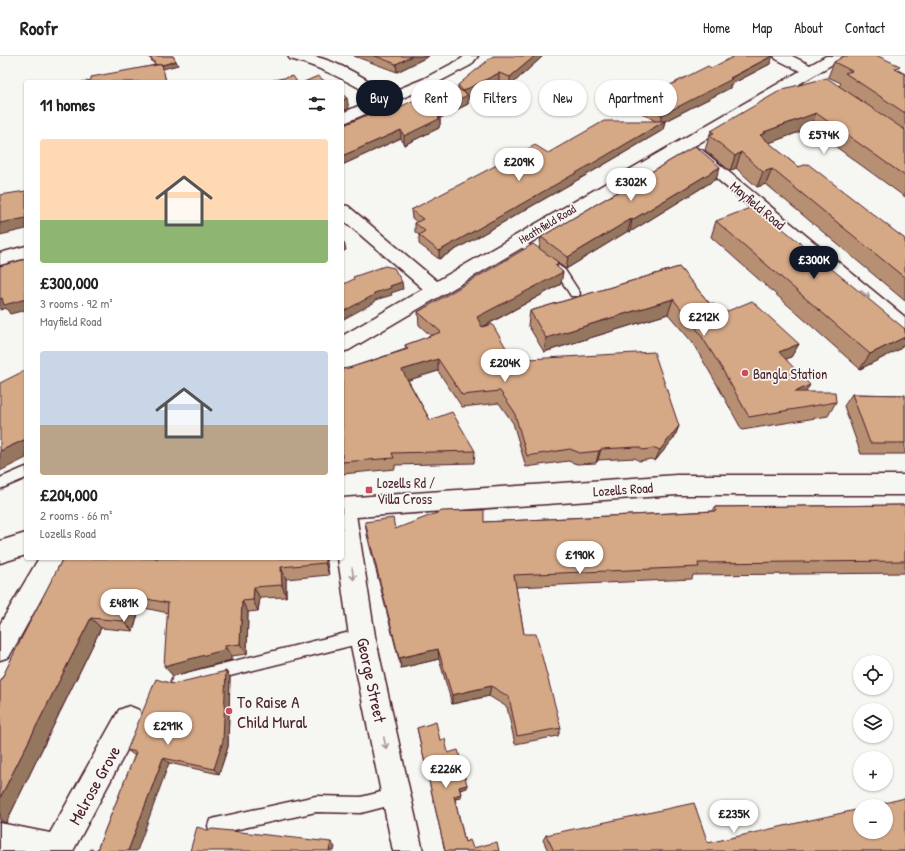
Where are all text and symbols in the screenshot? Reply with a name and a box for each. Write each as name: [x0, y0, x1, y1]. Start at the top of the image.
text: Roofr: [20, 15, 58, 41]
text: Home: [703, 18, 730, 37]
text: Map: [752, 18, 772, 37]
text: About: [794, 18, 823, 37]
text: Contact: [845, 18, 885, 37]
chip: Buy: [356, 80, 403, 116]
chip: Rent: [411, 80, 462, 116]
chip: Filters: [470, 80, 531, 116]
chip: New: [539, 80, 587, 116]
chip: Apartment: [595, 80, 677, 116]
text: 11 homes: [40, 93, 95, 116]
icon: filters: [306, 93, 328, 115]
pin: £574K: [796, 121, 852, 155]
text: £574K: [809, 125, 839, 143]
pin: £209K: [491, 148, 547, 182]
text: £209K: [504, 152, 534, 170]
icon: home: [148, 165, 220, 237]
pin: £302K: [603, 168, 659, 202]
text: £302K: [615, 172, 647, 190]
street label: Mayfield Road: [726, 176, 790, 235]
street label: Heathfield Road: [515, 200, 579, 248]
pin: £300K: [786, 246, 842, 280]
text: £300K: [798, 250, 830, 268]
text: £300,000: [40, 271, 98, 294]
one-way arrow: [860, 290, 870, 299]
text: 3 rooms · 92 m²: [40, 294, 112, 312]
pin: £212K: [676, 303, 732, 337]
text: £212K: [689, 307, 719, 325]
text: Mayfield Road: [40, 312, 102, 330]
pin: £204K: [477, 349, 533, 383]
text: £204K: [490, 353, 520, 371]
place label: Bangla Station: [753, 364, 827, 384]
marker: Bangla Station: [740, 368, 750, 378]
icon: home: [148, 377, 220, 449]
place label: Lozells Rd / Villa Cross: [377, 473, 435, 508]
street label: Lozells Road: [592, 477, 654, 501]
text: £204,000: [40, 483, 98, 506]
marker: Lozells Rd / Villa Cross: [364, 485, 374, 495]
text: 2 rooms · 66 m²: [40, 506, 112, 524]
text: Lozells Road: [40, 524, 96, 542]
pin: £190K: [552, 541, 608, 575]
text: £190K: [565, 545, 595, 563]
one-way arrow: [349, 567, 357, 580]
pin: £481K: [96, 589, 152, 623]
text: £481K: [109, 593, 139, 611]
street label: George Street: [352, 635, 392, 726]
map controls: [853, 655, 893, 839]
button: locate: [853, 655, 893, 695]
place label: To Raise A Child Mural: [237, 690, 307, 733]
button: layers: [853, 703, 893, 743]
marker: To Raise A Child Mural: [224, 706, 234, 716]
pin: £291K: [140, 712, 196, 746]
text: £291K: [153, 716, 183, 734]
one-way arrow: [381, 736, 389, 749]
street label: Melrose Grove: [63, 741, 125, 829]
button: +: [853, 751, 893, 791]
pin: £226K: [418, 755, 474, 789]
text: £226K: [430, 759, 462, 777]
button: −: [853, 799, 893, 839]
pin: £235K: [706, 800, 762, 834]
text: £235K: [718, 804, 750, 822]

